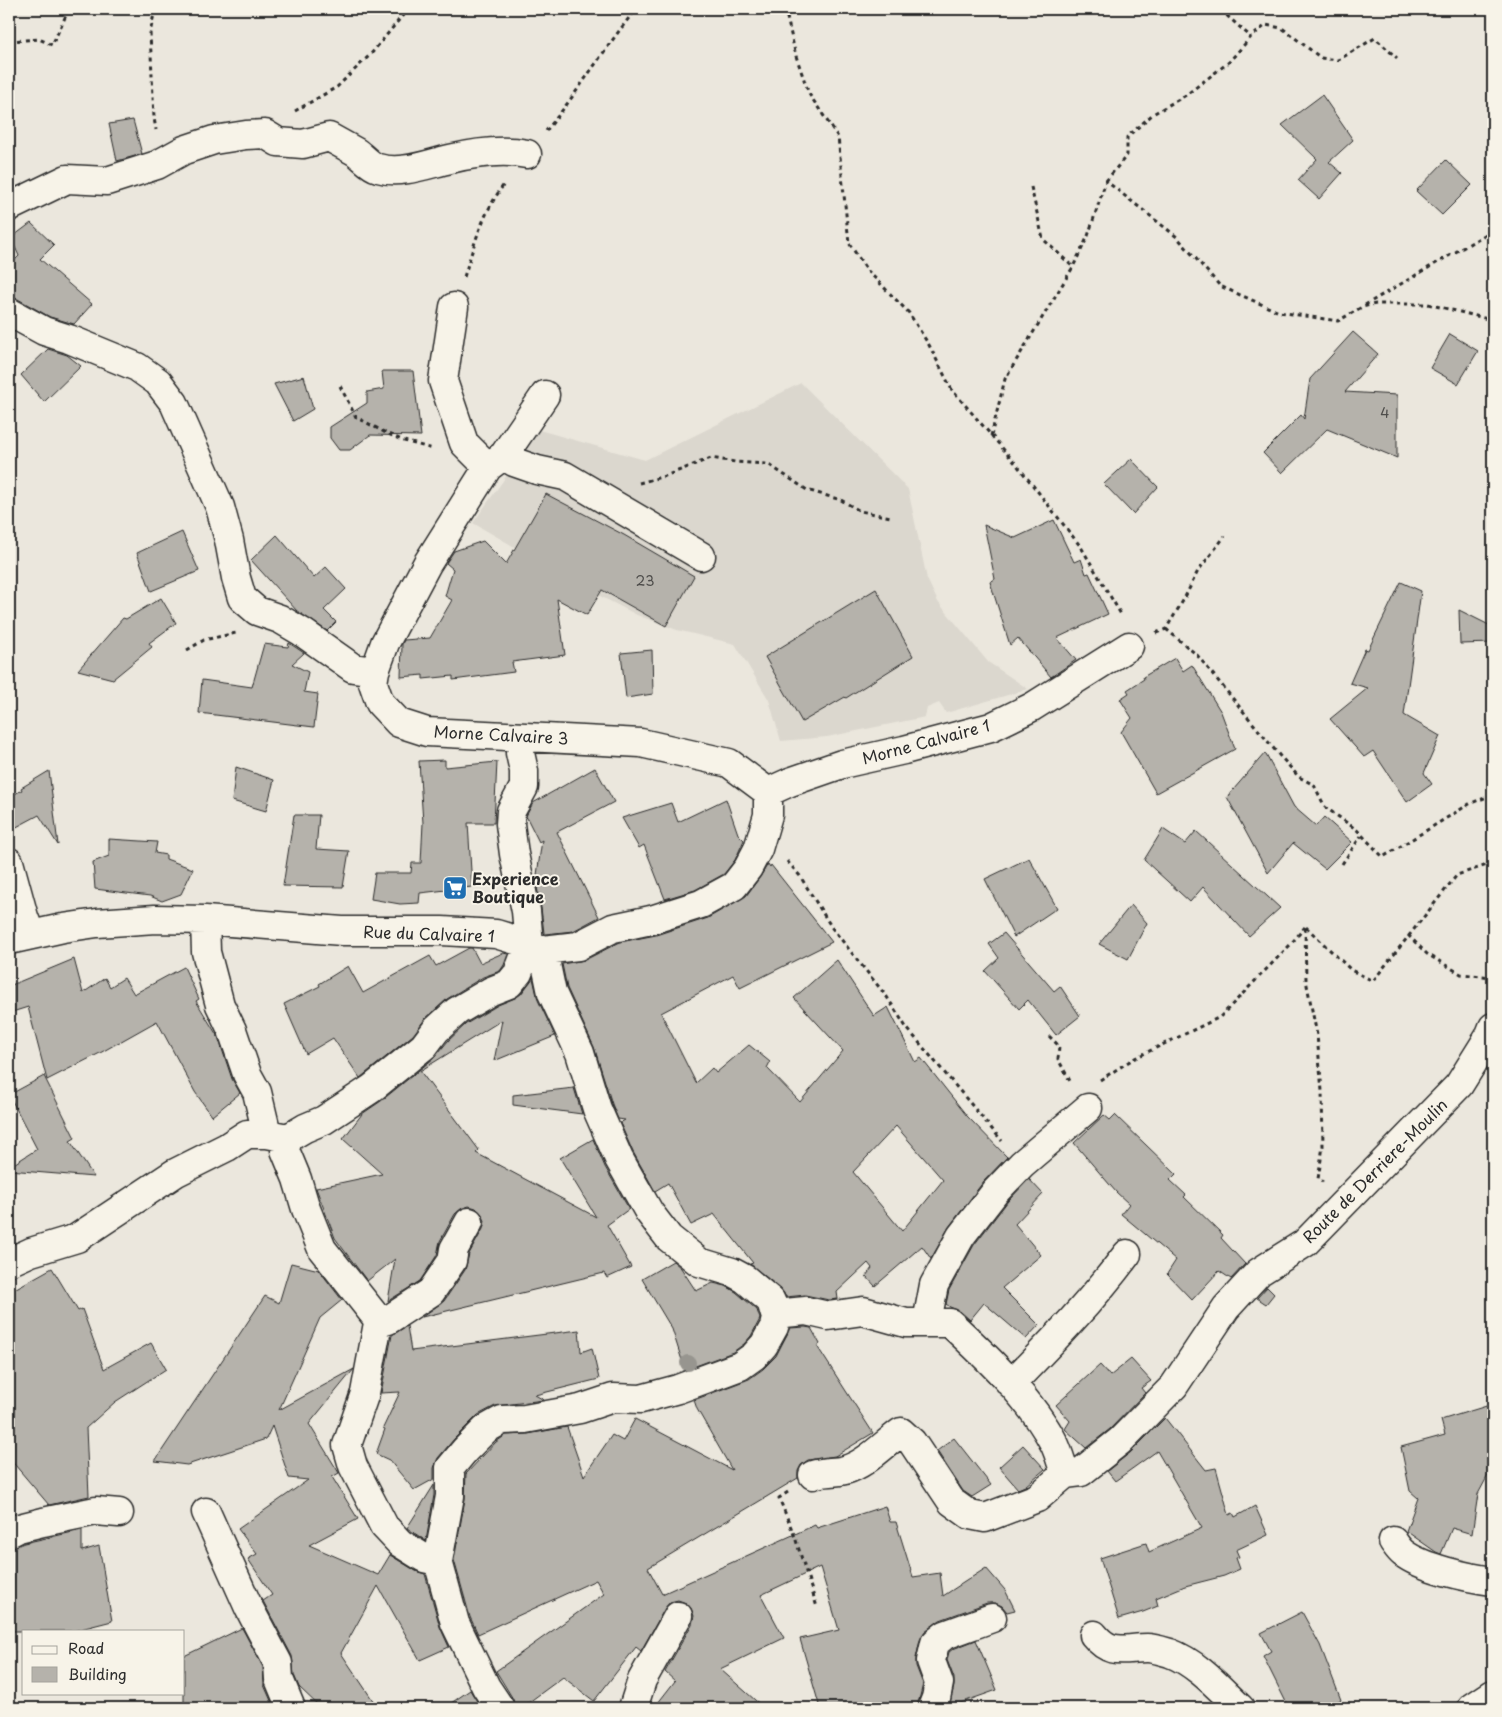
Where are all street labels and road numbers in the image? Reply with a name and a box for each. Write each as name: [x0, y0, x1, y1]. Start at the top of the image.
street label: Morne Calvaire 1: [859, 712, 992, 770]
street label: Morne Calvaire 3: [433, 718, 569, 750]
street label: Rue du Calvaire 1: [363, 919, 495, 947]
street label: Route de Derriere-Moulin: [1296, 1092, 1452, 1248]

